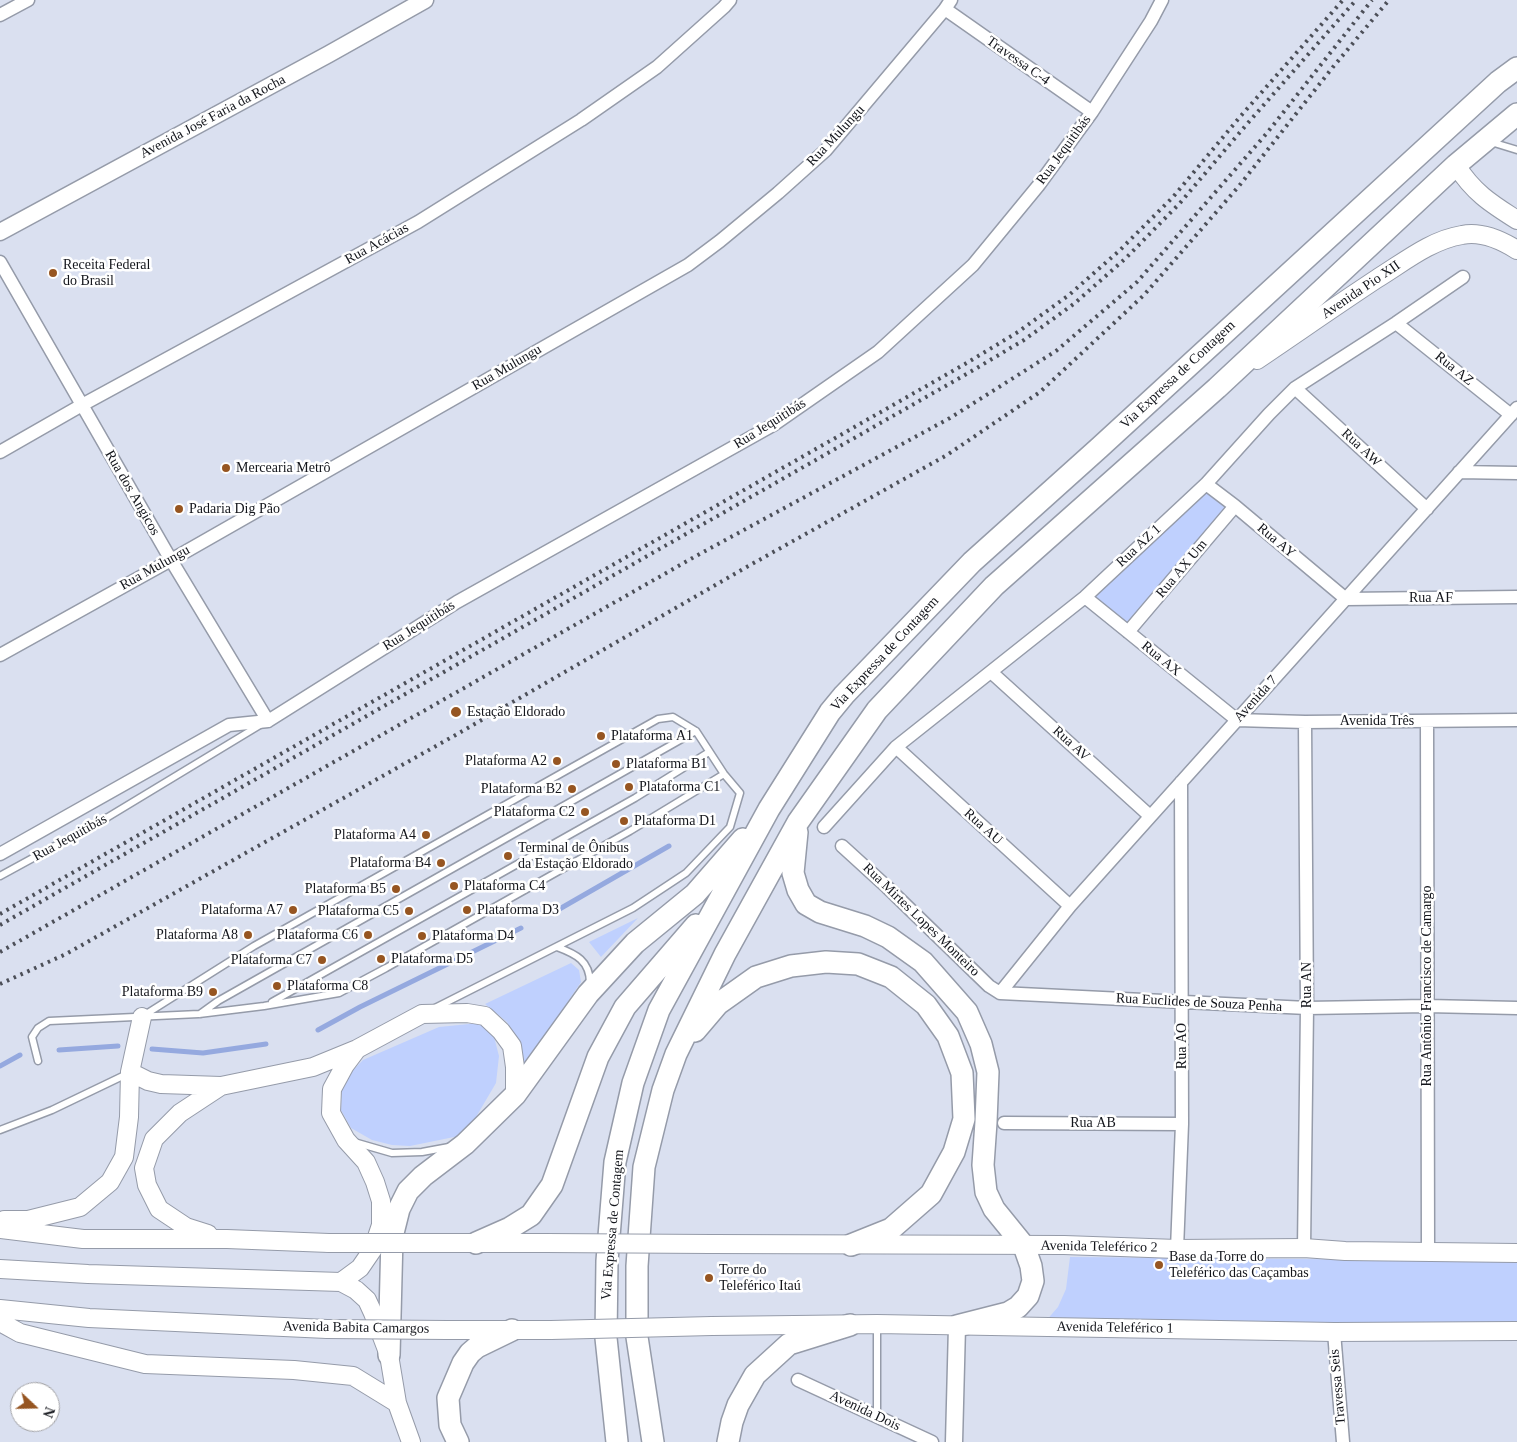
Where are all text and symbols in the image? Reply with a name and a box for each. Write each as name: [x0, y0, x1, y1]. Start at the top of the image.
street label: Travessa C-4: [983, 33, 1053, 89]
street label: Avenida José Faria da Rocha: [137, 71, 289, 163]
street label: Rua Mulungu: [803, 102, 869, 170]
street label: Rua Jequitibás: [1033, 112, 1095, 188]
street label: Rua Acácias: [342, 220, 412, 268]
place label: Receita Federal do Brasil: [63, 257, 150, 290]
street label: Avenida Pio XII: [1318, 257, 1404, 323]
marker: Receita Federal do Brasil: [47, 267, 59, 279]
street label: Via Expressa de Contagem: [1117, 317, 1239, 433]
street label: Rua Mulungu: [469, 341, 545, 395]
street label: Rua AZ: [1431, 348, 1477, 390]
street label: Rua Jequitibás: [731, 395, 809, 453]
street label: Rua AW: [1338, 425, 1384, 471]
street label: Rua dos Angicos: [101, 447, 163, 539]
place label: Mercearia Metrô: [236, 460, 330, 476]
marker: Mercearia Metrô: [220, 462, 232, 474]
place label: Padaria Dig Pão: [189, 501, 280, 517]
marker: Padaria Dig Pão: [173, 503, 185, 515]
street label: Rua AY: [1253, 520, 1299, 562]
street label: Rua AZ 1: [1113, 521, 1165, 571]
street label: Rua AX Um: [1153, 536, 1211, 602]
street label: Rua Mulungu: [117, 542, 193, 594]
street label: Rua AF: [1409, 590, 1453, 606]
street label: Via Expressa de Contagem: [827, 593, 943, 715]
street label: Rua Jequitibás: [380, 597, 458, 655]
street label: Rua AX: [1138, 638, 1184, 680]
street label: Avenida 7: [1231, 672, 1281, 726]
place label: Estação Eldorado: [467, 704, 565, 720]
marker: Estação Eldorado: [449, 705, 463, 719]
street label: Avenida Três: [1340, 713, 1414, 729]
street label: Rua AV: [1049, 723, 1093, 765]
place label: Plataforma A1: [611, 728, 693, 744]
marker: Plataforma A1: [595, 730, 607, 742]
place label: Plataforma A2: [465, 753, 547, 769]
marker: Plataforma A2: [551, 755, 563, 767]
place label: Plataforma B1: [626, 756, 707, 772]
marker: Plataforma B1: [610, 758, 622, 770]
place label: Plataforma C1: [639, 779, 720, 795]
place label: Plataforma B2: [481, 781, 562, 797]
marker: Plataforma C1: [623, 781, 635, 793]
marker: Plataforma B2: [566, 783, 578, 795]
place label: Plataforma C2: [494, 804, 575, 820]
street label: Rua AU: [960, 805, 1006, 849]
marker: Plataforma C2: [579, 806, 591, 818]
street label: Rua Jequitibás: [30, 811, 110, 865]
place label: Plataforma D1: [634, 813, 716, 829]
marker: Plataforma D1: [618, 815, 630, 827]
place label: Plataforma A4: [334, 827, 416, 843]
marker: Plataforma A4: [420, 829, 432, 841]
place label: Terminal de Ônibus da Estação Eldorado: [518, 840, 633, 872]
marker: Terminal de Ônibus da Estação Eldorado: [502, 850, 514, 862]
place label: Plataforma B4: [350, 855, 431, 871]
marker: Plataforma B4: [435, 857, 447, 869]
street label: Rua Mirtes Lopes Monteiro: [859, 860, 983, 980]
place label: Plataforma C4: [464, 878, 545, 894]
marker: Plataforma C4: [448, 880, 460, 892]
place label: Plataforma B5: [305, 881, 386, 897]
marker: Plataforma B5: [390, 883, 402, 895]
street label: Rua Antônio Francisco de Camargo: [1419, 885, 1435, 1087]
place label: Plataforma A7: [201, 902, 283, 918]
place label: Plataforma D3: [477, 902, 559, 918]
place label: Plataforma C5: [318, 903, 399, 919]
marker: Plataforma A7: [287, 904, 299, 916]
marker: Plataforma D3: [461, 904, 473, 916]
marker: Plataforma C5: [403, 905, 415, 917]
place label: Plataforma A8: [156, 927, 238, 943]
place label: Plataforma C6: [277, 927, 358, 943]
place label: Plataforma D4: [432, 928, 514, 944]
marker: Plataforma A8: [242, 929, 254, 941]
marker: Plataforma C6: [362, 929, 374, 941]
marker: Plataforma D4: [416, 930, 428, 942]
place label: Plataforma D5: [391, 951, 473, 967]
place label: Plataforma C7: [231, 952, 312, 968]
marker: Plataforma D5: [375, 953, 387, 965]
marker: Plataforma C7: [316, 954, 328, 966]
street label: Rua AN: [1299, 962, 1315, 1008]
place label: Plataforma C8: [287, 978, 368, 994]
marker: Plataforma C8: [271, 980, 283, 992]
place label: Plataforma B9: [122, 984, 203, 1000]
marker: Plataforma B9: [207, 986, 219, 998]
street label: Rua Euclides de Souza Penha: [1115, 990, 1283, 1016]
street label: Rua AO: [1174, 1023, 1190, 1069]
street label: Rua AB: [1070, 1115, 1116, 1131]
street label: Via Expressa de Contagem: [598, 1149, 628, 1301]
street label: Avenida Teleférico 2: [1040, 1238, 1158, 1256]
place label: Base da Torre do Teleférico das Caçambas: [1169, 1249, 1309, 1282]
marker: Base da Torre do Teleférico das Caçambas: [1153, 1259, 1165, 1271]
place label: Torre do Teleférico Itaú: [719, 1262, 801, 1294]
marker: Torre do Teleférico Itaú: [703, 1272, 715, 1284]
street label: Avenida Babita Camargos: [283, 1318, 429, 1338]
street label: Avenida Teleférico 1: [1056, 1319, 1174, 1337]
street label: Travessa Seis: [1326, 1348, 1350, 1426]
north arrow: [10, 1382, 60, 1432]
street label: Avenida Dois: [827, 1387, 903, 1435]
text: N: [40, 1405, 57, 1420]

